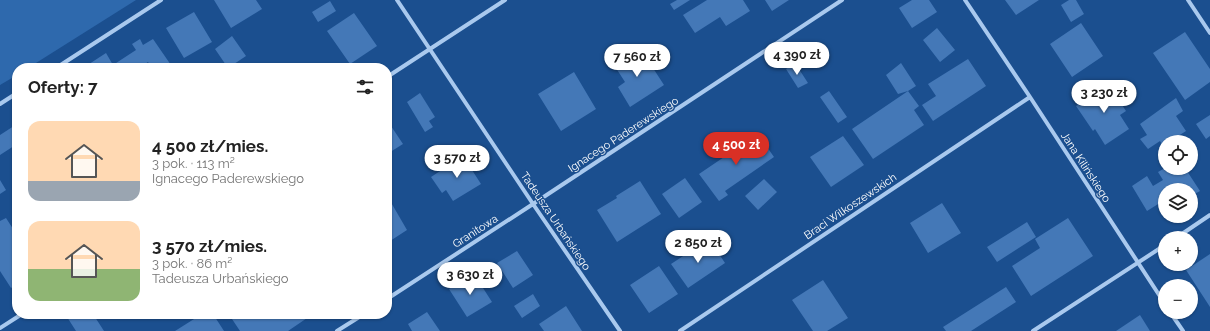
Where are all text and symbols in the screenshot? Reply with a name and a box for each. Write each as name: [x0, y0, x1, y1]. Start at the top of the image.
pin: 4 390 zł: [756, 42, 838, 76]
pin: 7 560 zł: [596, 44, 678, 78]
text: 4 390 zł: [773, 47, 821, 62]
text: 7 560 zł: [613, 49, 661, 64]
icon: filters: [354, 76, 376, 98]
text: Oferty: 7: [28, 77, 97, 97]
pin: 3 230 zł: [1063, 80, 1145, 114]
text: 3 230 zł: [1081, 85, 1127, 100]
street label: Ignacego Paderewskiego: [566, 94, 681, 175]
street label: Jana Kilińskiego: [1058, 130, 1113, 205]
pin: 4 500 zł: [695, 132, 777, 166]
map controls: [1158, 135, 1198, 319]
button: locate: [1158, 135, 1198, 175]
text: 4 500 zł/mies.: [152, 136, 268, 156]
icon: home: [60, 137, 108, 185]
text: 4 500 zł: [712, 137, 760, 152]
pin: 3 570 zł: [416, 145, 498, 179]
text: 3 570 zł: [434, 150, 480, 165]
text: 3 pok. · 113 m²: [152, 156, 235, 171]
street label: Tadeusza Urbańskiego: [518, 170, 594, 273]
text: Ignacego Paderewskiego: [152, 171, 304, 186]
street label: Braci Wilkoszewskich: [802, 171, 899, 242]
button: layers: [1158, 183, 1198, 223]
street label: Granitowa: [450, 212, 500, 251]
pin: 2 850 zł: [657, 230, 739, 264]
button: +: [1158, 231, 1198, 271]
text: 2 850 zł: [674, 235, 722, 250]
text: 3 570 zł/mies.: [152, 236, 267, 256]
icon: home: [60, 237, 108, 285]
text: 3 pok. · 86 m²: [152, 256, 232, 271]
pin: 3 630 zł: [429, 262, 511, 296]
text: 3 630 zł: [446, 267, 494, 282]
text: Tadeusza Urbańskiego: [152, 271, 289, 286]
button: −: [1158, 279, 1198, 319]

